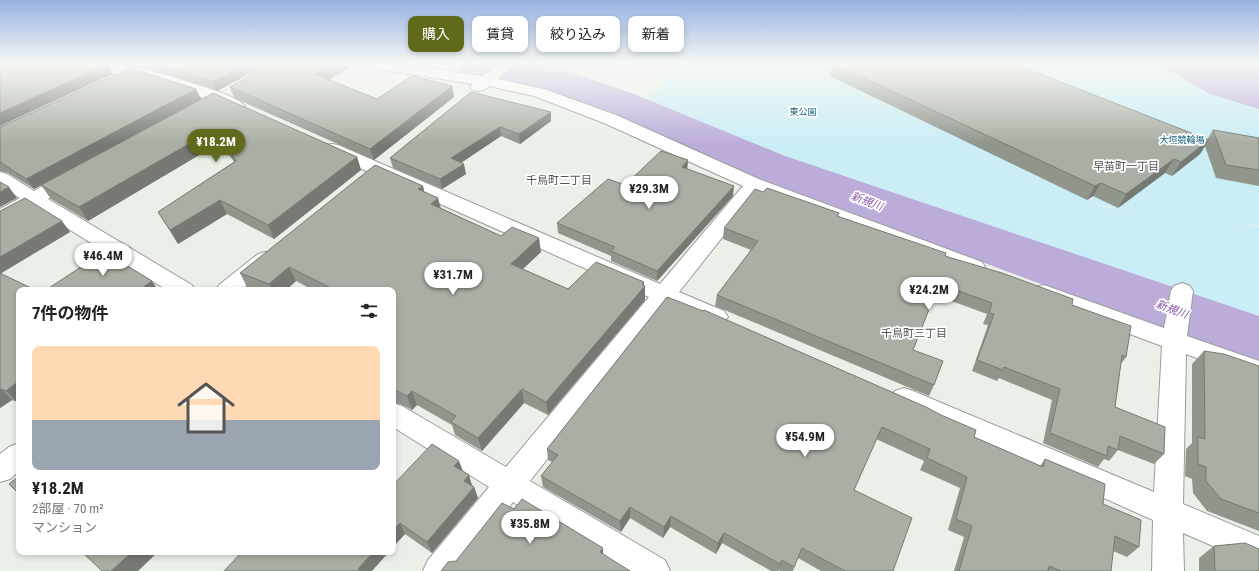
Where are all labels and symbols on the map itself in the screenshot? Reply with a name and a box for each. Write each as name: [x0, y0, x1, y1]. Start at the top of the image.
park label: 東公園: [789, 107, 817, 117]
pin: ¥18.2M: [183, 129, 249, 163]
park label: 大垣競輪場: [1159, 134, 1205, 145]
district label: 早苗町一丁目: [1093, 160, 1159, 173]
district label: 千鳥町二丁目: [526, 174, 592, 187]
pin: ¥29.3M: [616, 176, 682, 210]
water label: 新規川: [849, 190, 885, 214]
pin: ¥46.4M: [70, 243, 136, 277]
pin: ¥31.7M: [420, 262, 486, 296]
pin: ¥24.2M: [896, 277, 962, 311]
water label: 新規川: [1154, 298, 1190, 322]
district label: 千鳥町三丁目: [881, 327, 947, 340]
pin: ¥54.9M: [772, 424, 838, 458]
pin: ¥35.8M: [497, 511, 563, 545]

